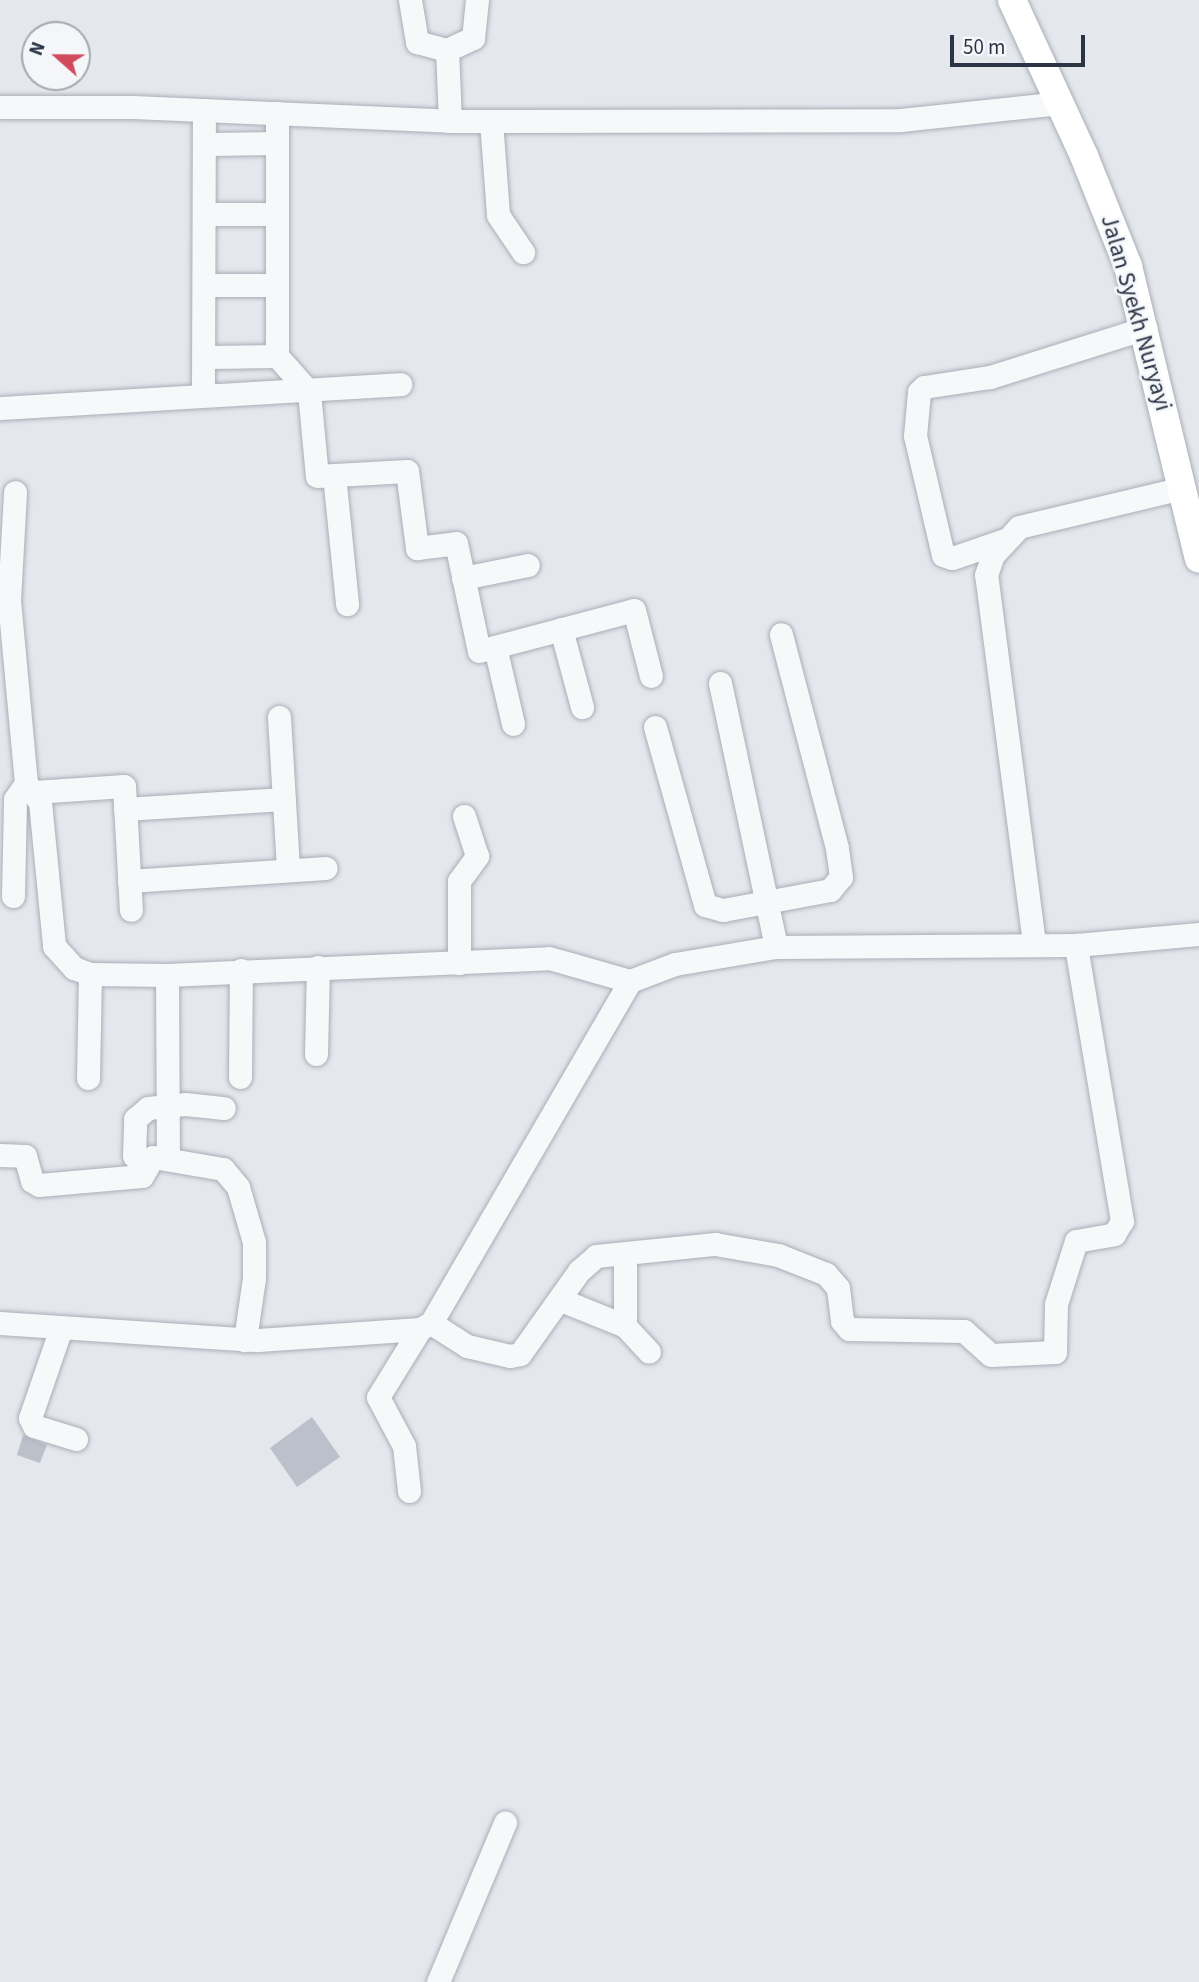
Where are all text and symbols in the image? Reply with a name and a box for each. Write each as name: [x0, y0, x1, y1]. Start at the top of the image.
north arrow: [21, 21, 91, 91]
scale bar: [954, 21, 1089, 65]
text: 50 m: [963, 32, 1005, 62]
text: N: [23, 38, 53, 60]
street label: Jalan Syekh Nuryayi: [1094, 212, 1178, 414]

